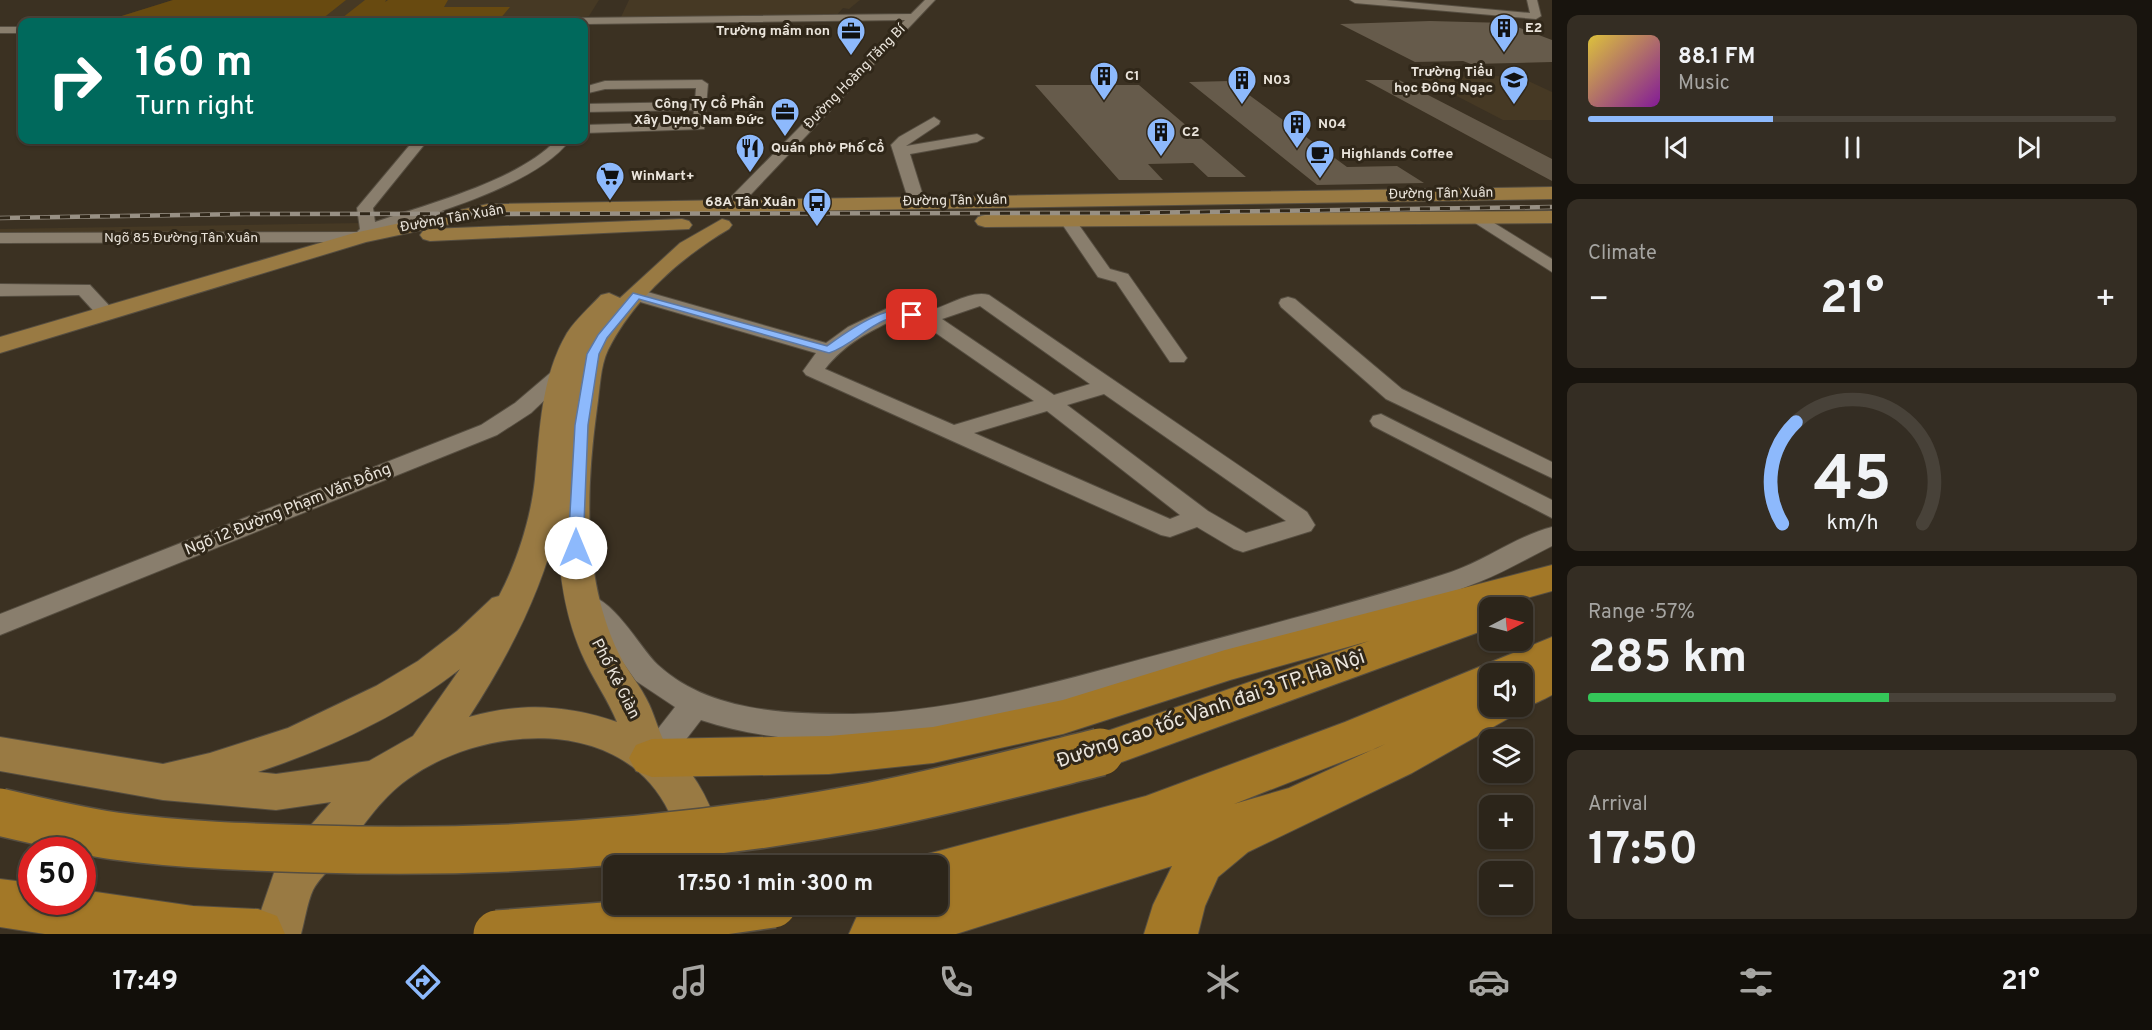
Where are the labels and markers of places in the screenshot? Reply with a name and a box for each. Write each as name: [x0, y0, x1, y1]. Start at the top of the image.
building icon: E2: [1488, 12, 1520, 54]
office icon: Trường mầm non: [835, 15, 867, 57]
place label: E2: [1525, 20, 1542, 37]
place label: Trường mầm non: [716, 23, 830, 40]
building icon: C1: [1088, 60, 1120, 102]
place label: Trường Tiểu học Đông Ngạc: [1394, 63, 1493, 97]
building icon: N03: [1226, 64, 1258, 106]
school or university icon: Trường Tiểu học Đông Ngạc: [1498, 64, 1530, 106]
place label: C1: [1125, 68, 1140, 85]
place label: N03: [1263, 72, 1291, 89]
place label: Công Ty Cổ Phần Xây Dựng Nam Đức: [634, 95, 764, 129]
office icon: Công Ty Cổ Phần Xây Dựng Nam Đức: [769, 96, 801, 138]
building icon: N04: [1281, 108, 1313, 150]
building icon: C2: [1145, 116, 1177, 158]
place label: N04: [1318, 116, 1346, 133]
place label: C2: [1182, 124, 1200, 141]
restaurant icon: Quán phở Phố Cổ: [734, 132, 766, 174]
cafe icon: Highlands Coffee: [1304, 138, 1336, 180]
place label: Quán phở Phố Cổ: [771, 139, 884, 157]
place label: Highlands Coffee: [1341, 146, 1453, 163]
supermarket icon: WinMart+: [594, 160, 626, 202]
place label: WinMart+: [631, 168, 695, 185]
bus stop icon: 68A Tân Xuân: [801, 186, 833, 228]
place label: 68A Tân Xuân: [705, 194, 796, 211]
pin: [886, 289, 937, 340]

